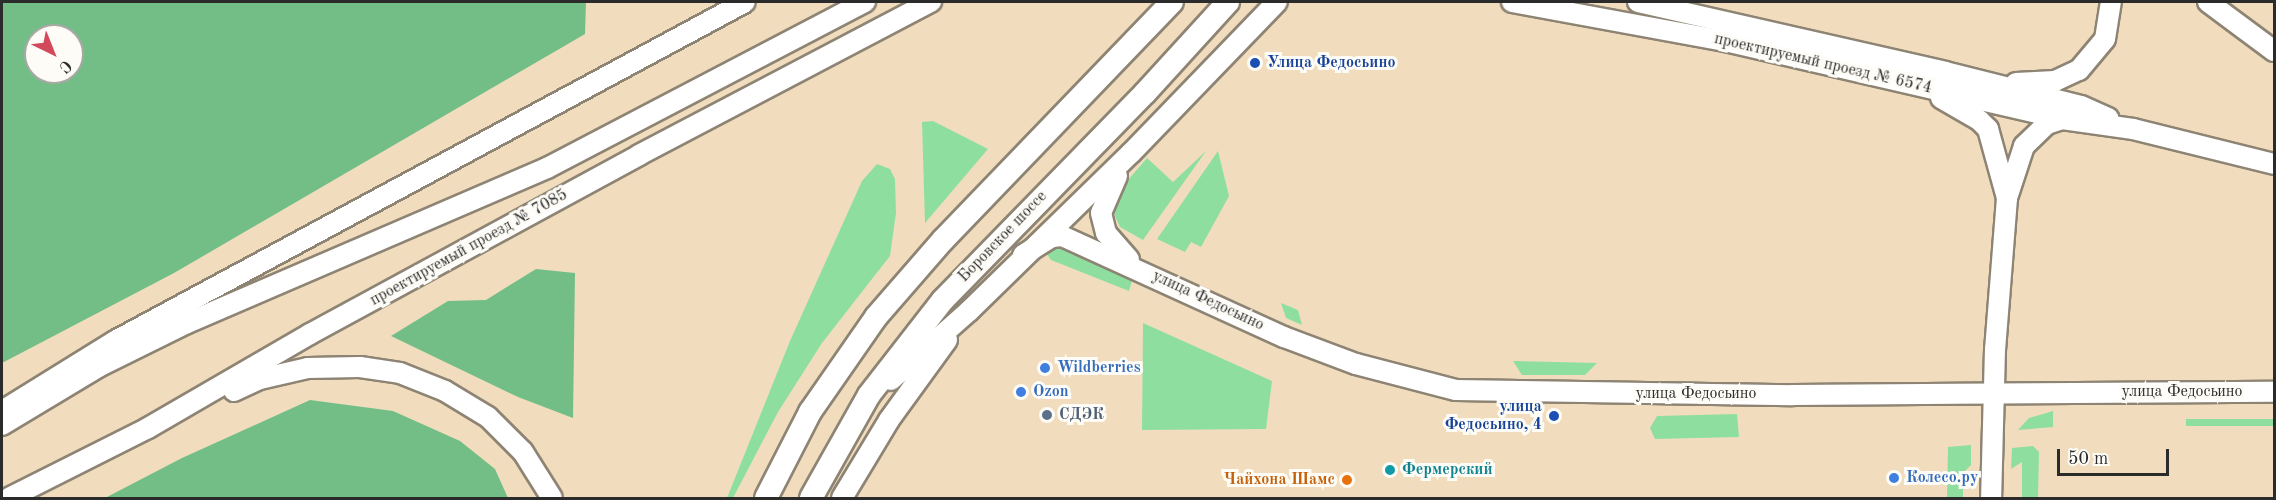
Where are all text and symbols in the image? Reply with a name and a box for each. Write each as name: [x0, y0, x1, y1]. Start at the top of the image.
north arrow: [24, 24, 84, 84]
street label: проектируемый проезд № 6574: [1712, 30, 1934, 98]
place label: Улица Федосьино: [1267, 53, 1396, 73]
text: С: [56, 56, 74, 75]
marker: Улица Федосьино: [1248, 56, 1262, 70]
street label: проектируемый проезд № 7085: [367, 186, 571, 310]
street label: Боровское шоссе: [955, 187, 1051, 287]
street label: улица Федосьино: [1149, 267, 1267, 335]
place label: Wildberries: [1057, 358, 1141, 378]
marker: Wildberries: [1038, 361, 1052, 375]
place label: Ozon: [1033, 382, 1069, 402]
street label: улица Федосьино: [2122, 382, 2242, 402]
street label: улица Федосьино: [1636, 384, 1756, 404]
marker: Ozon: [1014, 385, 1028, 399]
place label: улица Федосьино, 4: [1445, 397, 1542, 435]
place label: СДЭК: [1059, 405, 1104, 425]
marker: СДЭК: [1040, 408, 1054, 422]
marker: улица Федосьино, 4: [1547, 409, 1561, 423]
scale bar: [2060, 437, 2172, 475]
text: 50 m: [2068, 450, 2108, 468]
place label: Фермерский: [1402, 460, 1493, 480]
marker: Фермерский: [1383, 463, 1397, 477]
place label: Колесо.ру: [1906, 468, 1978, 488]
place label: Чайхона Шамс: [1224, 470, 1335, 490]
marker: Колесо.ру: [1887, 471, 1901, 485]
marker: Чайхона Шамс: [1340, 473, 1354, 487]

